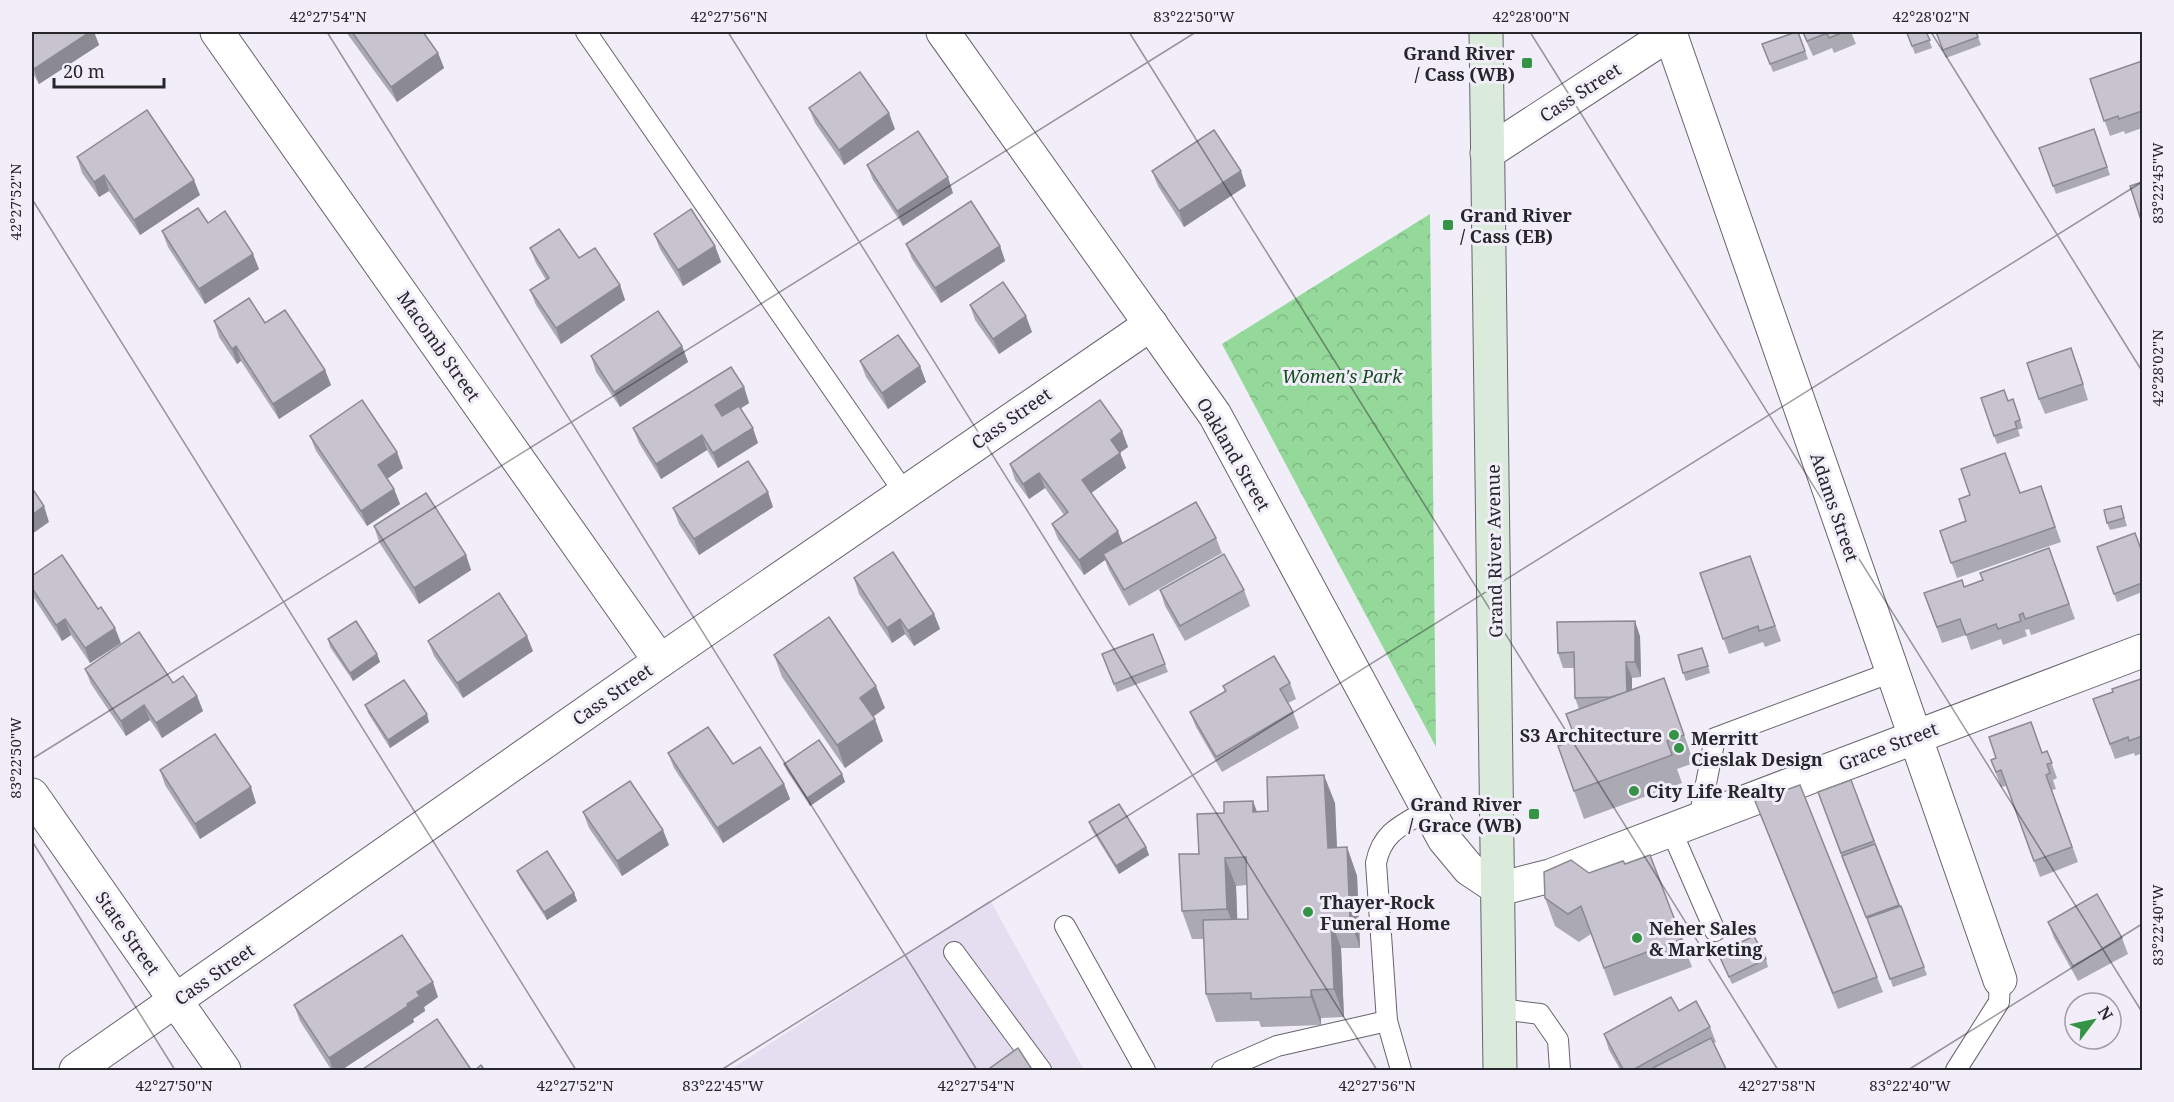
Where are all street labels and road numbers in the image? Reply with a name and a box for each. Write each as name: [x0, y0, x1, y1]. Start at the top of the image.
street label: Cass Street: [1535, 57, 1625, 127]
street label: Macomb Street: [392, 286, 486, 406]
street label: Cass Street: [966, 382, 1056, 454]
street label: Oakland Street: [1192, 393, 1276, 515]
street label: Adams Street: [1805, 449, 1865, 565]
street label: Grand River Avenue: [1480, 464, 1508, 638]
street label: Cass Street: [567, 658, 657, 730]
street label: Grace Street: [1835, 716, 1941, 776]
street label: State Street: [90, 886, 166, 980]
street label: Cass Street: [169, 938, 259, 1010]

